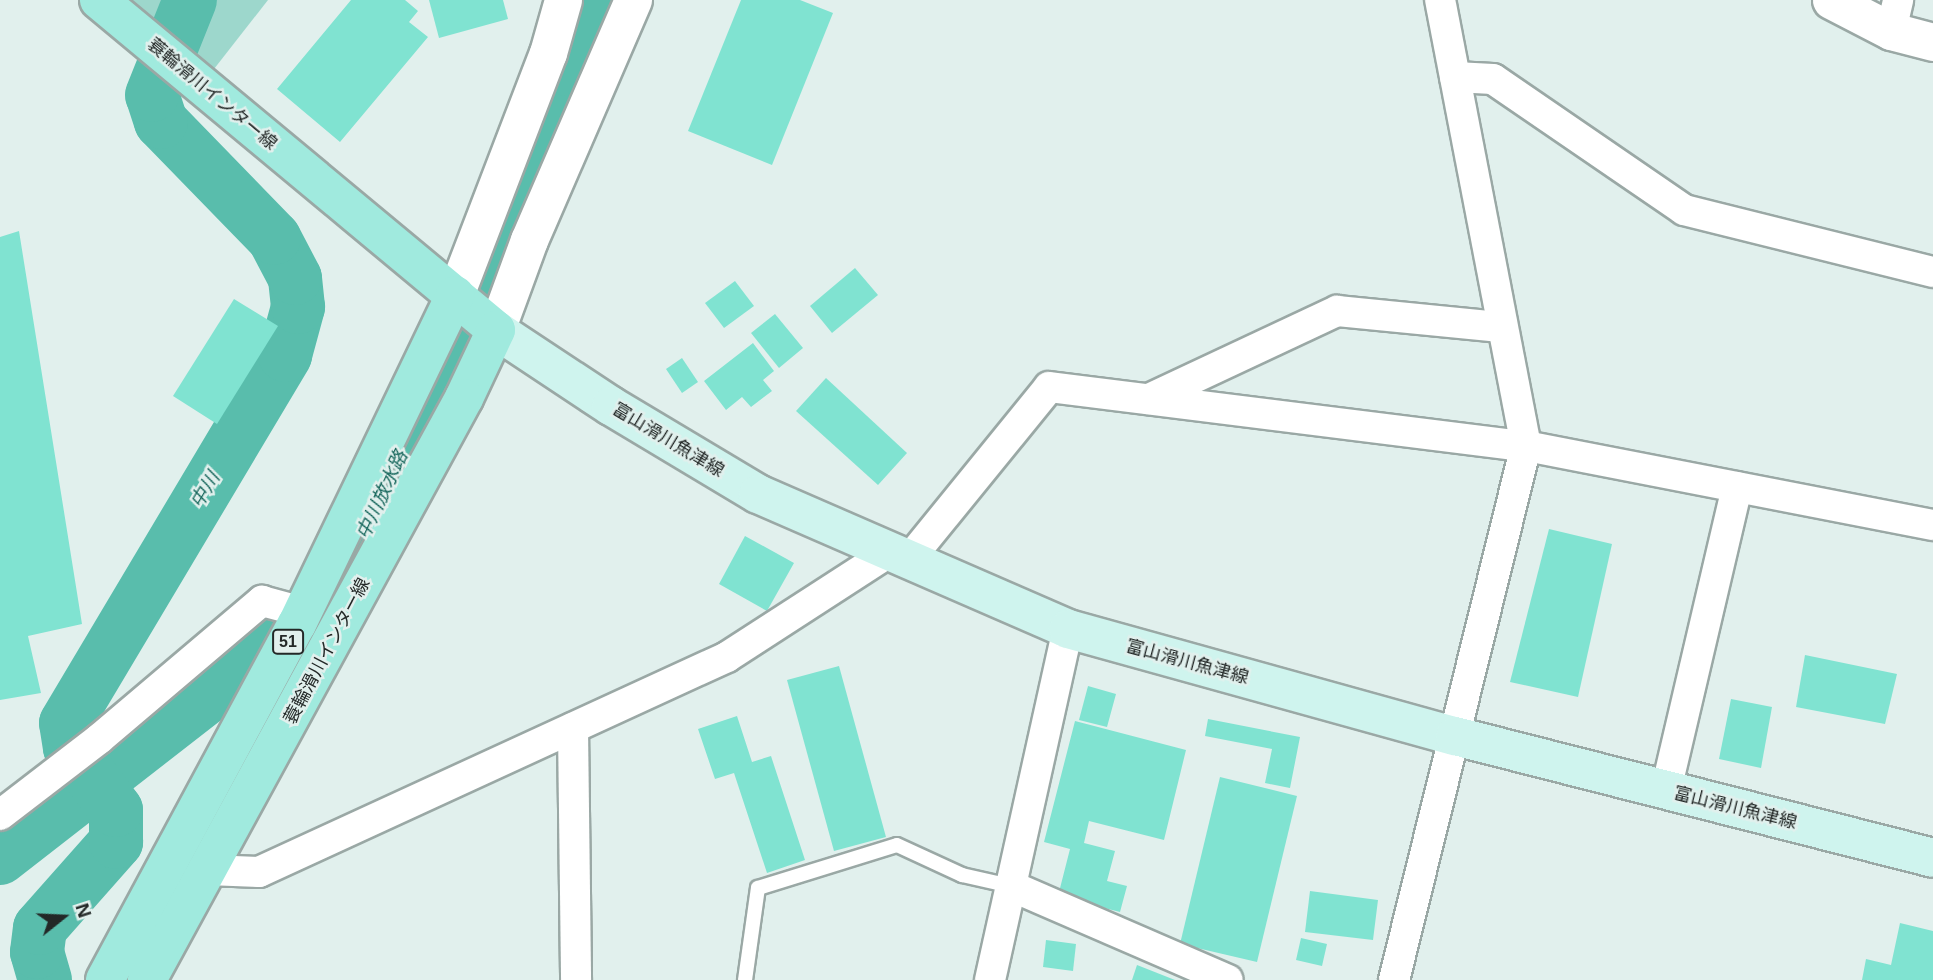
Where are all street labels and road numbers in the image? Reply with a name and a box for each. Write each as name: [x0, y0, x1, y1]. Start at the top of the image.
street label: 蓑輪滑川インター線: [143, 34, 281, 154]
street label: 富山滑川魚津線: [608, 398, 728, 482]
street label: 蓑輪滑川インター線: [279, 574, 375, 728]
road number: 51: [270, 629, 306, 654]
street label: 富山滑川魚津線: [1123, 635, 1251, 689]
street label: 富山滑川魚津線: [1671, 782, 1799, 834]

